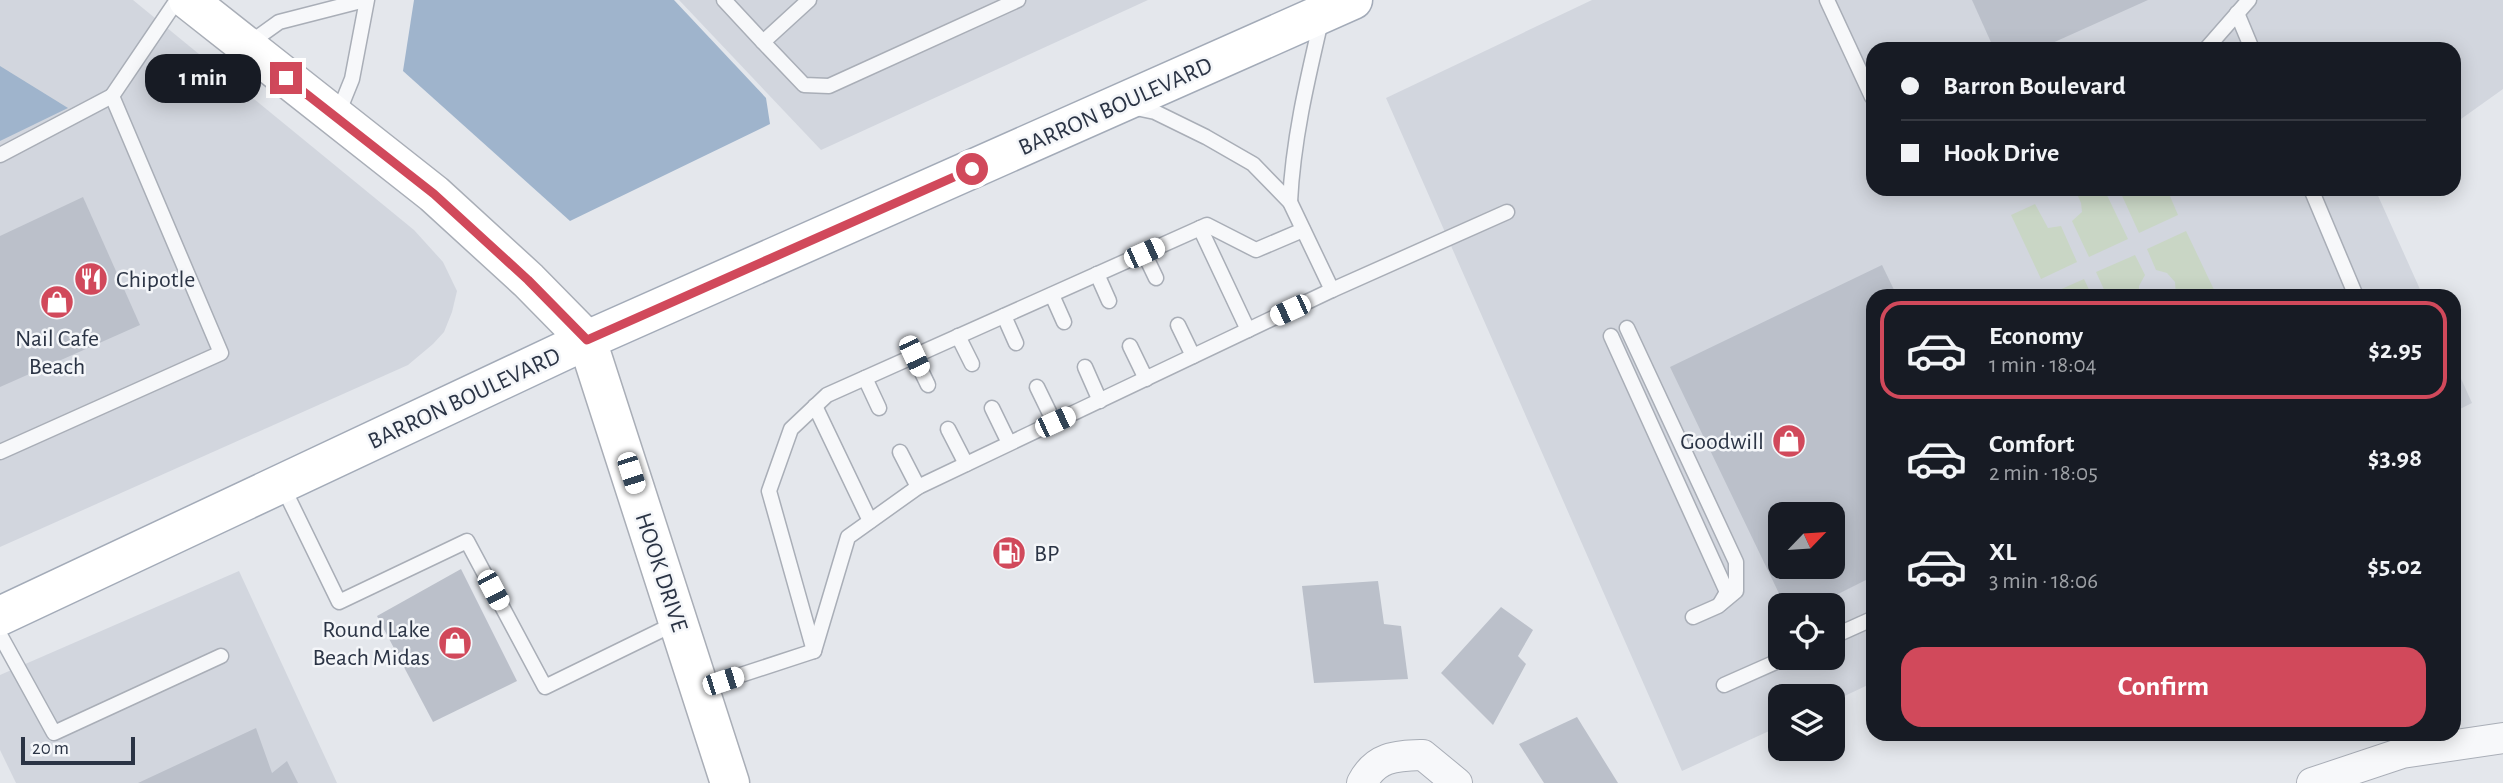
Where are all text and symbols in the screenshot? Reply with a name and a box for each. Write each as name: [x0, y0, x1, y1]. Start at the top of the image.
street label: BARRON BOULEVARD: [1015, 53, 1216, 160]
callout: 1 min: [146, 54, 262, 102]
route end: [270, 62, 302, 94]
text: 1 min: [179, 67, 227, 90]
text: Barron Boulevard: [1943, 73, 2126, 99]
text: Hook Drive: [1943, 140, 2059, 166]
route start: [956, 153, 988, 185]
car: [1121, 235, 1168, 271]
restaurant icon: Chipotle: [72, 260, 110, 298]
place label: Chipotle: [116, 268, 195, 292]
shop icon: Nail Cafe Beach: [38, 283, 76, 321]
car: [1267, 292, 1314, 328]
icon: car: [1905, 319, 1968, 382]
text: Economy: [1989, 323, 2083, 349]
place label: Nail Cafe Beach: [15, 327, 99, 379]
car: [896, 333, 933, 379]
text: $2.95: [2368, 337, 2422, 363]
street label: BARRON BOULEVARD: [365, 344, 564, 454]
text: 1 min · 18:04: [1989, 354, 2097, 377]
car: [1032, 404, 1079, 440]
shop icon: Goodwill: [1770, 422, 1808, 460]
icon: car: [1905, 427, 1968, 490]
place label: Goodwill: [1680, 430, 1764, 454]
text: Comfort: [1989, 431, 2074, 457]
text: $3.98: [2368, 445, 2422, 471]
car: [615, 450, 648, 496]
text: 2 min · 18:05: [1989, 462, 2098, 485]
north arrow: [1768, 502, 1844, 579]
map controls: [1768, 502, 1845, 761]
street label: HOOK DRIVE: [631, 510, 692, 635]
fuel station icon: BP: [990, 534, 1028, 572]
icon: car: [1905, 535, 1968, 598]
text: XL: [1989, 539, 2016, 565]
place label: BP: [1034, 542, 1059, 566]
text: $5.02: [2367, 553, 2422, 579]
car: [474, 567, 513, 613]
text: 3 min · 18:06: [1989, 570, 2098, 593]
button: locate: [1768, 593, 1845, 670]
place label: Round Lake Beach Midas: [312, 618, 430, 670]
shop icon: Round Lake Beach Midas: [436, 624, 474, 662]
button: Confirm: [1901, 647, 2426, 727]
car: [700, 665, 747, 697]
button: layers: [1768, 684, 1845, 761]
scale bar: [21, 734, 135, 766]
text: 20 m: [32, 739, 69, 758]

